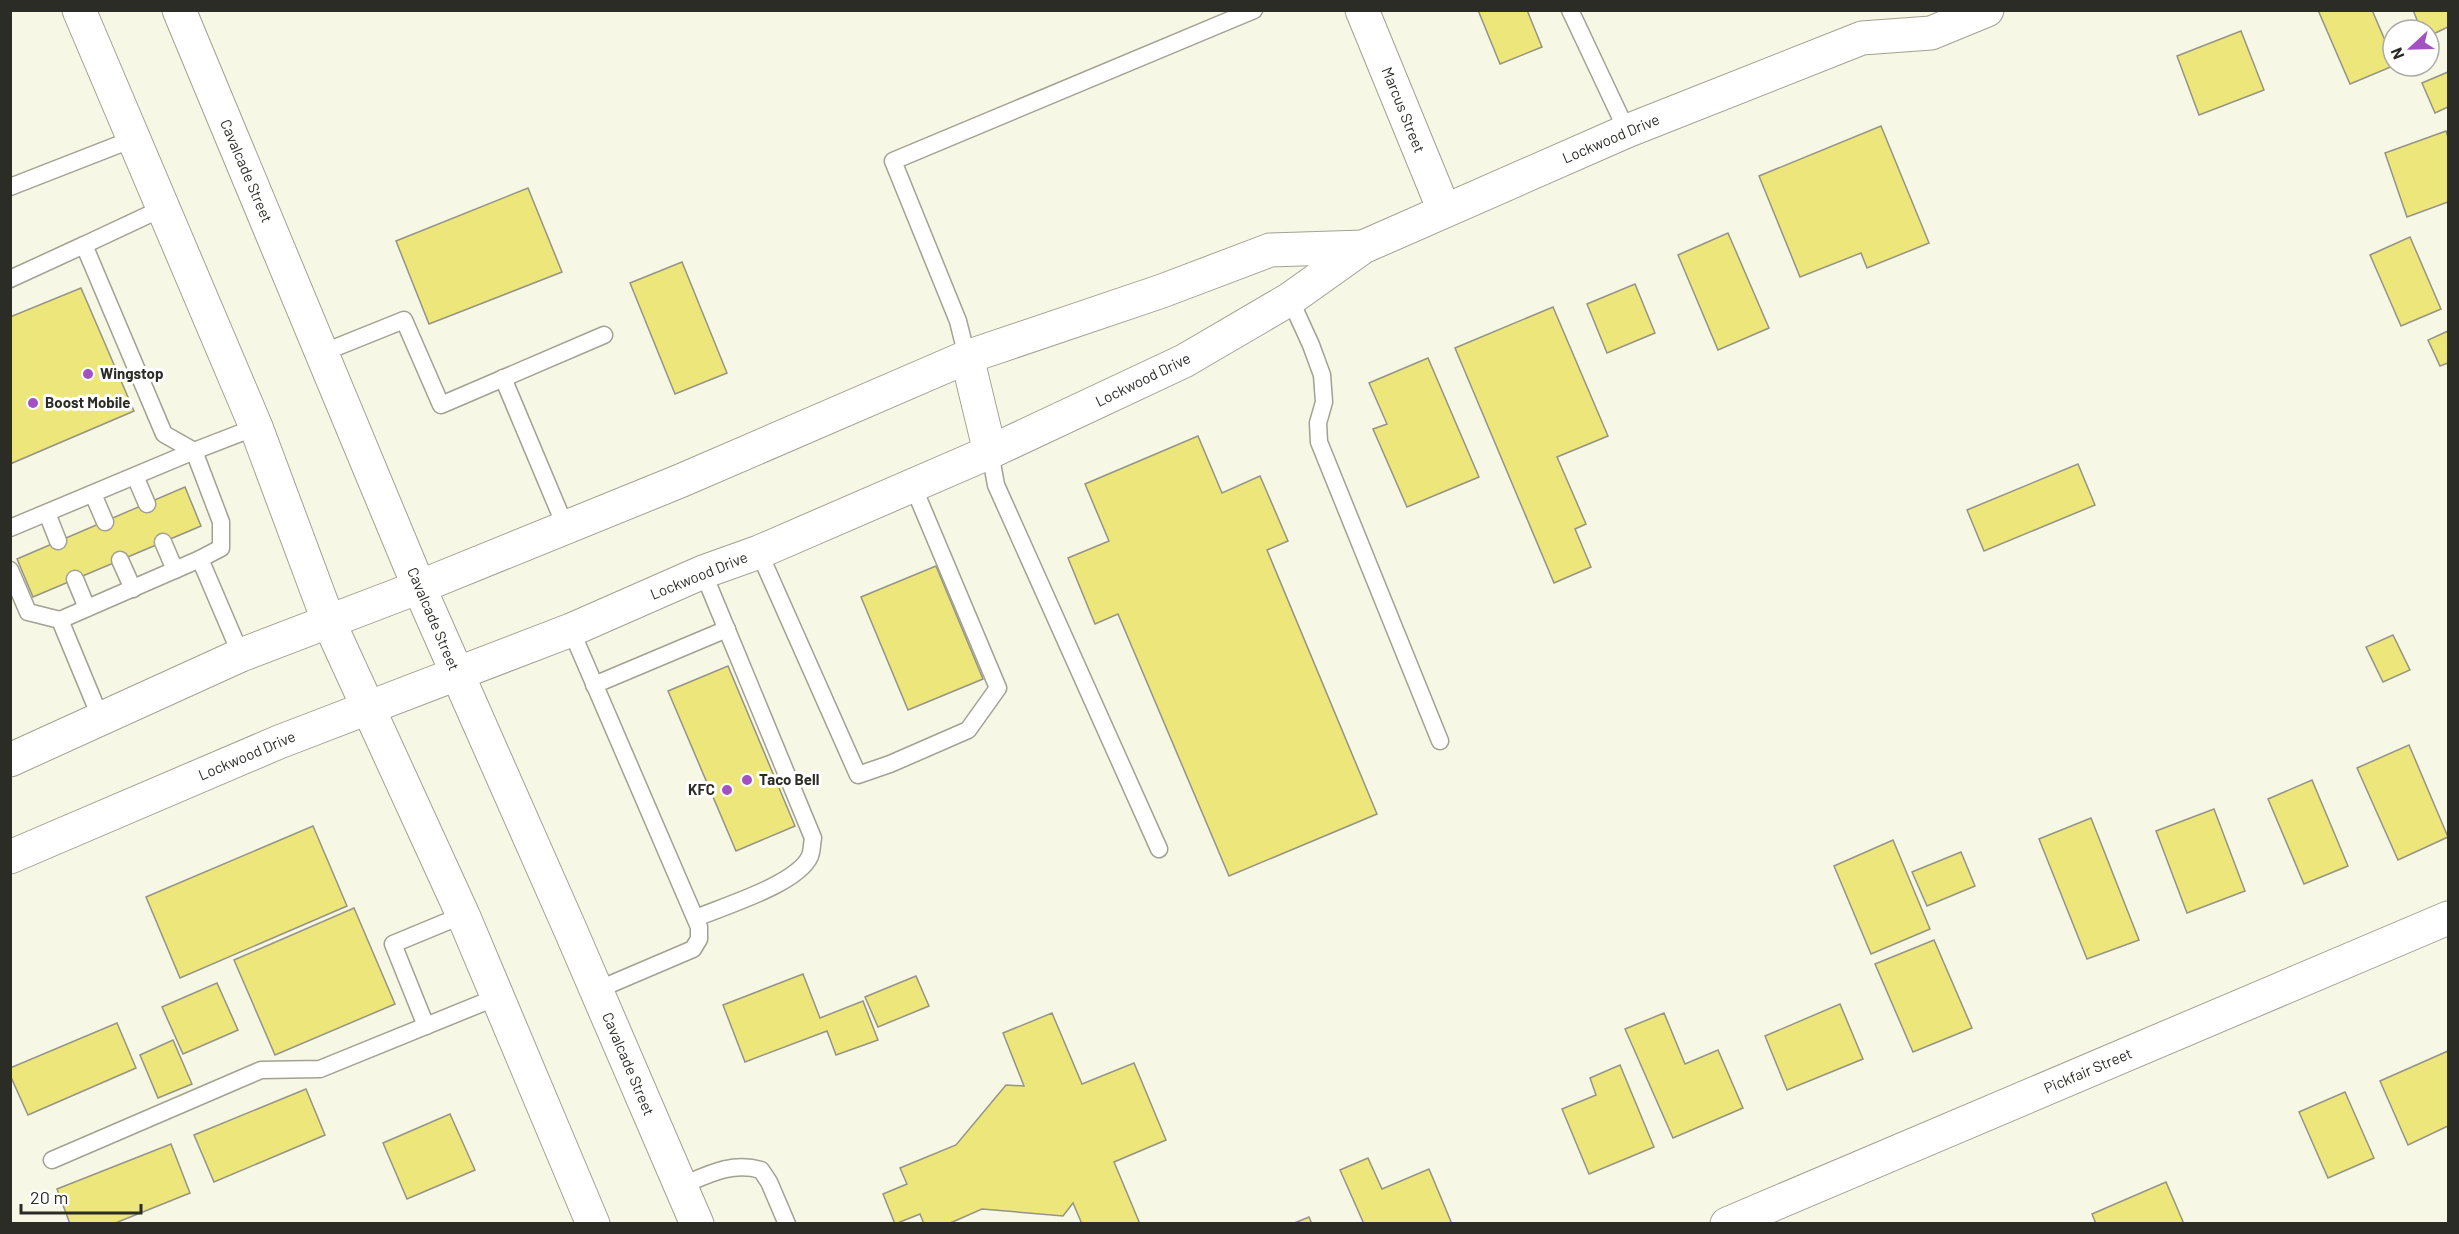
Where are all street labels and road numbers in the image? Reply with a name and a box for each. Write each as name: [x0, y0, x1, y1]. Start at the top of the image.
street label: Marcus Street: [1379, 64, 1429, 155]
street label: Lockwood Drive: [1559, 110, 1662, 167]
street label: Cavalcade Street: [217, 116, 277, 225]
street label: Lockwood Drive: [1092, 348, 1193, 410]
street label: Lockwood Drive: [647, 547, 750, 603]
street label: Cavalcade Street: [404, 564, 464, 673]
street label: Lockwood Drive: [195, 727, 298, 784]
street label: Cavalcade Street: [599, 1009, 659, 1118]
street label: Pickfair Street: [2041, 1043, 2134, 1097]

